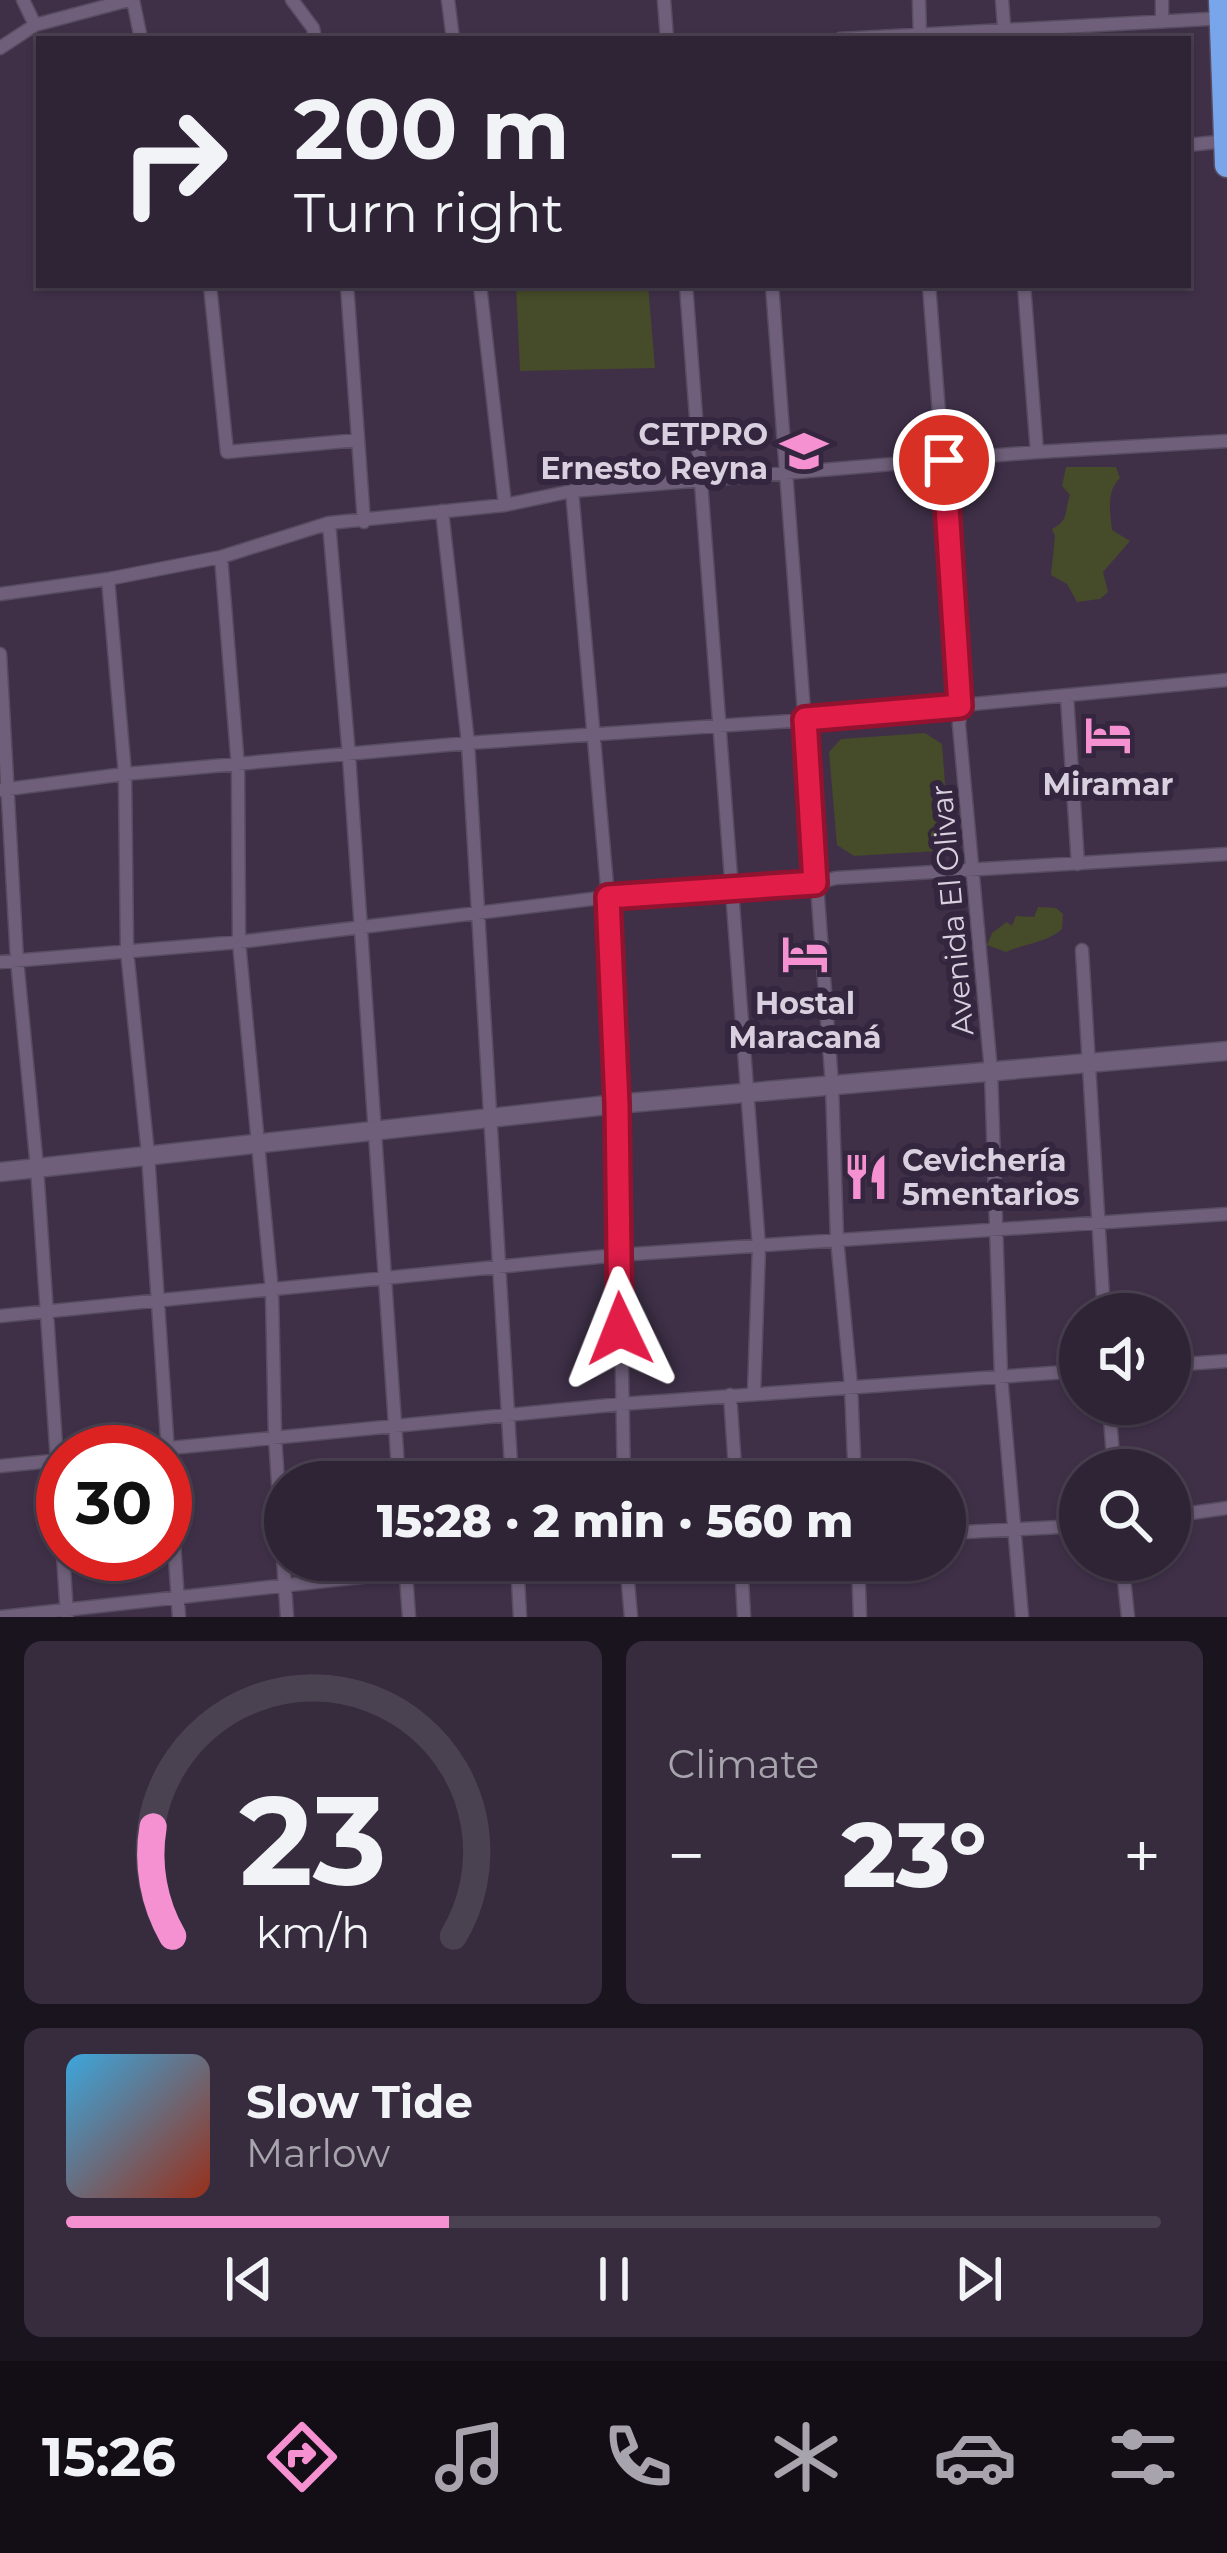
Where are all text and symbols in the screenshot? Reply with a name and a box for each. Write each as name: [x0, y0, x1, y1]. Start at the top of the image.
text: 200 m: [294, 78, 570, 180]
icon: right: [96, 84, 252, 240]
text: Turn right: [294, 180, 564, 246]
pin: [893, 409, 995, 511]
place label: CETPRO Ernesto Reyna: [540, 416, 768, 487]
school or university icon: CETPRO Ernesto Reyna: [779, 426, 829, 476]
icon: arrive: [911, 427, 977, 493]
hotel icon: Miramar: [1083, 710, 1133, 760]
place label: Miramar: [1043, 766, 1173, 803]
street label: Avenida El Olivar: [923, 783, 981, 1037]
hotel icon: Hostal Maracaná: [780, 929, 830, 979]
place label: Hostal Maracaná: [728, 985, 882, 1056]
place label: Cevichería 5mentarios: [902, 1142, 1080, 1213]
restaurant icon: Cevichería 5mentarios: [841, 1152, 891, 1202]
position arrow: [557, 1266, 683, 1392]
map controls: [1059, 1293, 1191, 1581]
button: sound: [1059, 1293, 1191, 1425]
speed limit sign: 30: [36, 1425, 192, 1581]
button: search: [1059, 1449, 1191, 1581]
text: 15:28 · 2 min · 560 m: [377, 1493, 853, 1548]
text: Climate: [668, 1740, 819, 1788]
text: 23: [239, 1764, 387, 1916]
text: 23°: [842, 1800, 986, 1910]
text: −: [668, 1815, 705, 1896]
text: +: [1123, 1815, 1161, 1896]
text: km/h: [256, 1905, 370, 1958]
text: Slow Tide: [246, 2074, 473, 2129]
text: Marlow: [246, 2129, 390, 2177]
icon: previous: [216, 2246, 282, 2312]
icon: pause: [581, 2246, 647, 2312]
icon: next: [946, 2246, 1012, 2312]
icon: directions: [260, 2415, 344, 2499]
icon: music: [428, 2415, 512, 2499]
icon: phone: [596, 2415, 680, 2499]
icon: climate: [764, 2415, 848, 2499]
icon: car: [933, 2415, 1017, 2499]
icon: filters: [1101, 2415, 1185, 2499]
text: 15:26: [42, 2424, 176, 2490]

